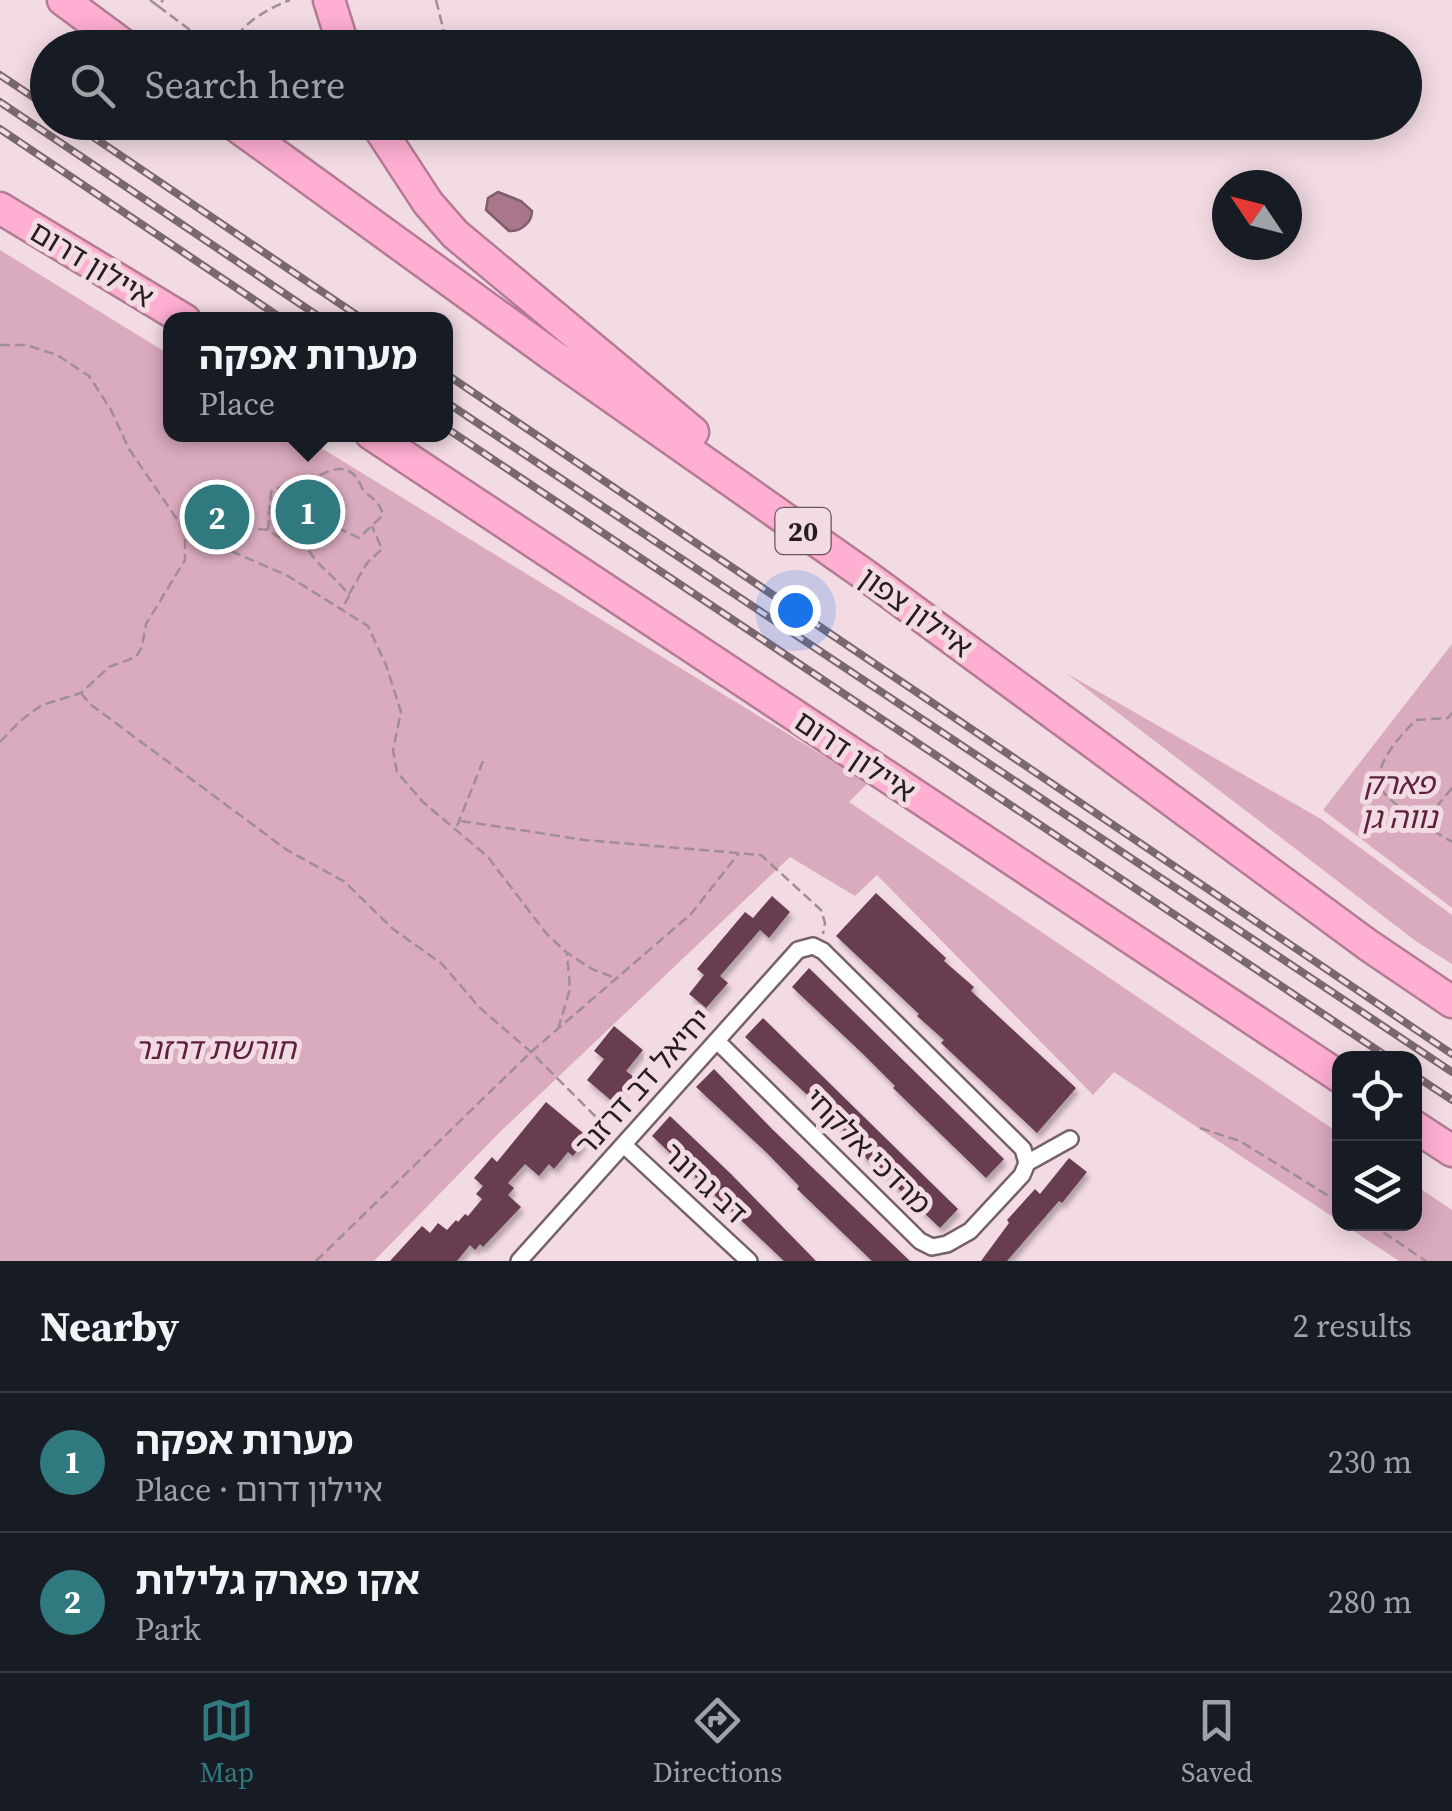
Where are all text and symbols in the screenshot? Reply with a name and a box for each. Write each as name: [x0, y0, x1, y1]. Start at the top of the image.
search box: [30, 30, 1422, 140]
icon: search: [65, 58, 120, 113]
text: Search here: [145, 59, 345, 111]
north arrow: [1212, 170, 1302, 260]
street label: איילון דרום: [22, 211, 162, 317]
popup: [163, 312, 453, 442]
text: מערות אפקה: [199, 330, 417, 382]
text: Place: [199, 382, 275, 426]
pin: 1: [276, 474, 340, 550]
pin: 2: [184, 480, 250, 554]
road number: 20: [776, 508, 830, 554]
street label: איילון צפון: [851, 557, 981, 667]
your location: [770, 585, 821, 636]
street label: איילון דרום: [786, 700, 924, 812]
park label: פארק נווה גן: [1361, 763, 1440, 838]
street label: יחיאל דב דרזנר: [566, 999, 720, 1165]
park label: חורשת דרזנר: [134, 1028, 298, 1069]
map controls: [1332, 1051, 1422, 1231]
button: locate: [1332, 1051, 1422, 1141]
street label: מרדכי אלקחי: [796, 1079, 940, 1223]
street label: דב גרונר: [654, 1133, 756, 1233]
button: layers: [1332, 1141, 1422, 1231]
text: Nearby: [40, 1297, 179, 1355]
text: 2 results: [1293, 1304, 1412, 1348]
text: מערות אפקה: [135, 1415, 353, 1467]
text: 1: [64, 1440, 81, 1484]
text: 230 m: [1328, 1440, 1412, 1484]
text: Place · איילון דרום: [135, 1468, 383, 1512]
text: אקו פארק גלילות: [135, 1555, 420, 1607]
text: 2: [64, 1580, 81, 1624]
text: 280 m: [1328, 1580, 1412, 1624]
text: Park: [135, 1607, 201, 1651]
tab: Map: [199, 1693, 254, 1791]
tab: Directions: [653, 1693, 782, 1791]
tab: Saved: [1181, 1693, 1253, 1791]

